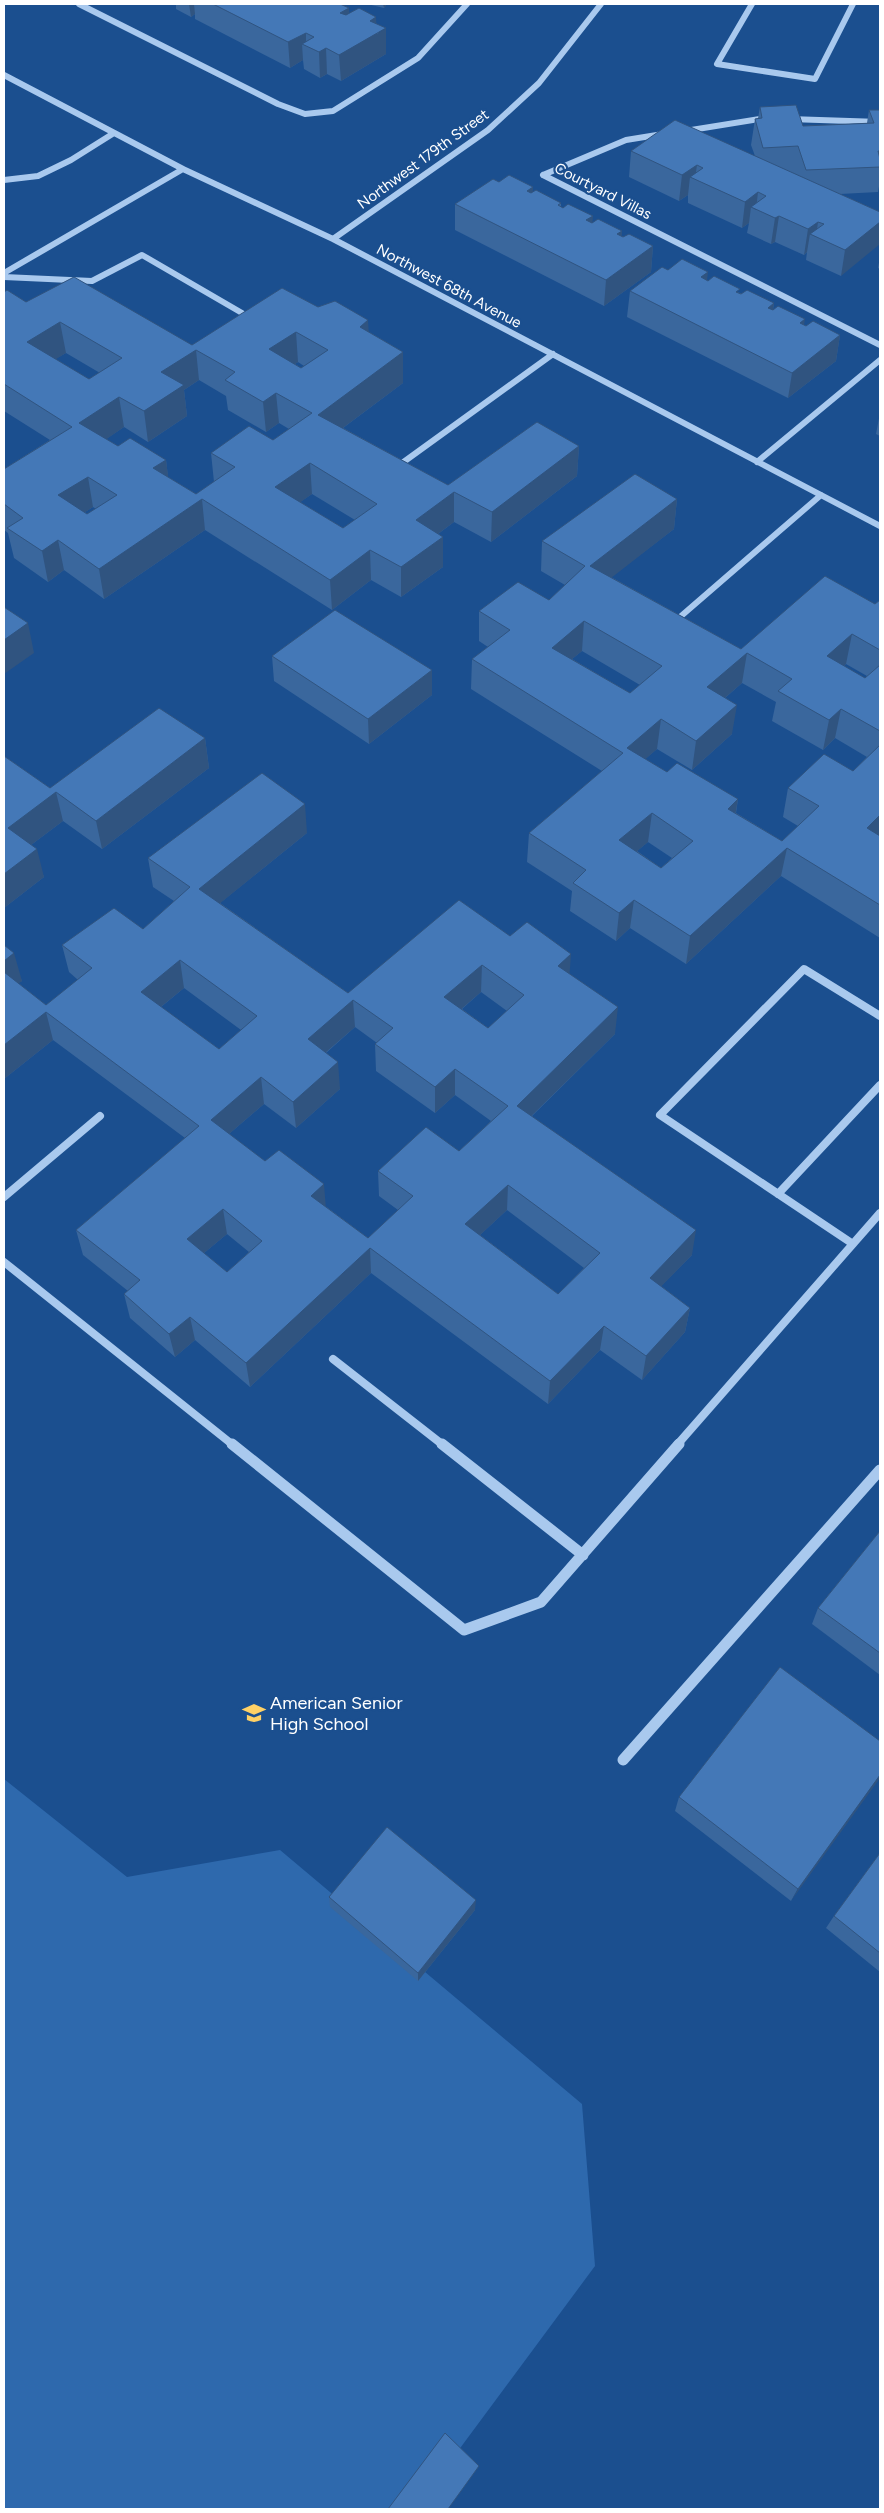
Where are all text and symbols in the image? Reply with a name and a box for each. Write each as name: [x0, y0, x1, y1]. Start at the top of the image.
street label: Northwest 179th Street: [354, 105, 492, 213]
street label: Courtyard Villas: [551, 159, 655, 223]
street label: Northwest 68th Avenue: [373, 240, 525, 332]
place label: American Senior High School: [270, 1692, 403, 1735]
school or university icon: American Senior High School: [241, 1700, 267, 1726]

